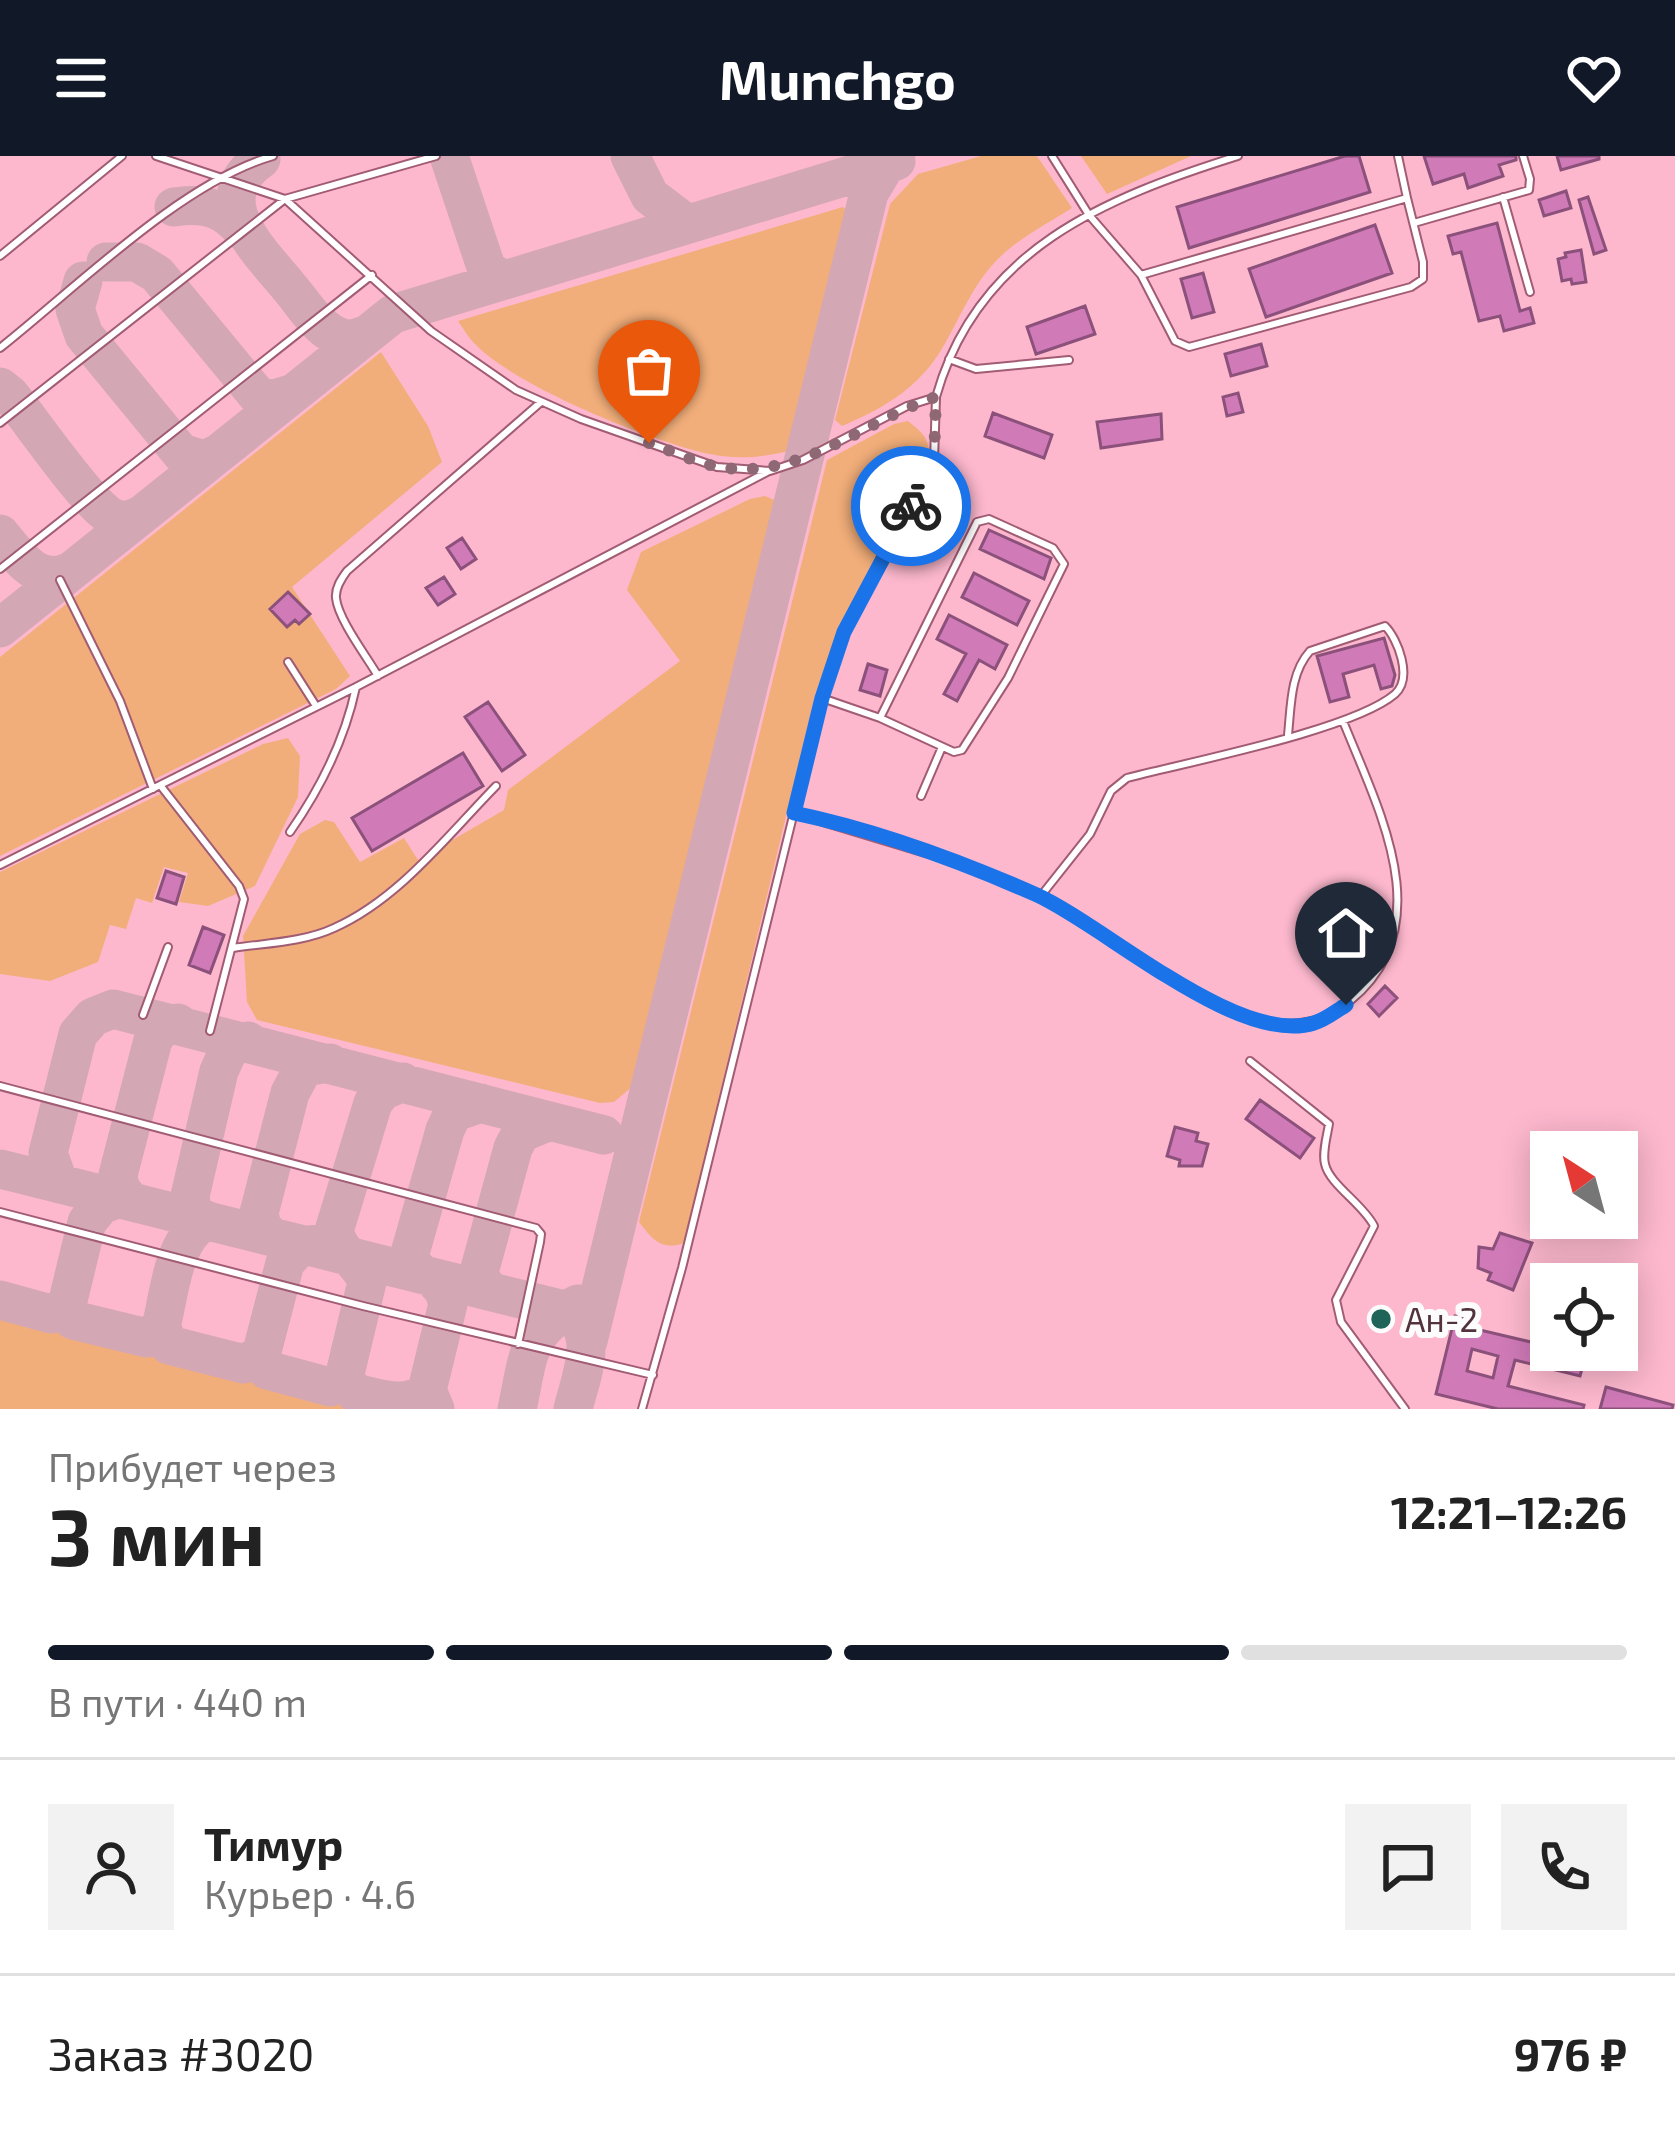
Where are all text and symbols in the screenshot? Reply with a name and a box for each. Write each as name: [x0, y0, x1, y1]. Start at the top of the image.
icon: menu: [48, 45, 114, 111]
icon: heart: [1561, 45, 1627, 111]
text: Munchgo: [719, 46, 956, 111]
pin: [598, 320, 700, 443]
icon: bag: [616, 338, 682, 404]
courier: [851, 446, 971, 566]
icon: bike: [878, 473, 944, 539]
pin: [1295, 882, 1397, 1005]
icon: home: [1313, 900, 1379, 966]
north arrow: [1530, 1131, 1638, 1239]
map controls: [1530, 1131, 1638, 1371]
button: locate: [1530, 1263, 1638, 1371]
place label: Ан-2: [1405, 1299, 1478, 1339]
marker: Ан-2: [1368, 1306, 1394, 1332]
text: Прибудет через: [48, 1443, 337, 1490]
text: 12:21–12:26: [1391, 1484, 1627, 1538]
text: 3 мин: [48, 1488, 265, 1582]
text: В пути · 440 m: [48, 1678, 307, 1725]
button: person: [48, 1804, 174, 1930]
button: chat: [1345, 1804, 1471, 1930]
button: phone: [1501, 1804, 1627, 1930]
text: Тимур: [204, 1816, 343, 1870]
text: Курьер · 4.6: [204, 1870, 416, 1917]
text: Заказ #3020: [48, 2026, 314, 2080]
text: 976 ₽: [1514, 2026, 1627, 2080]

